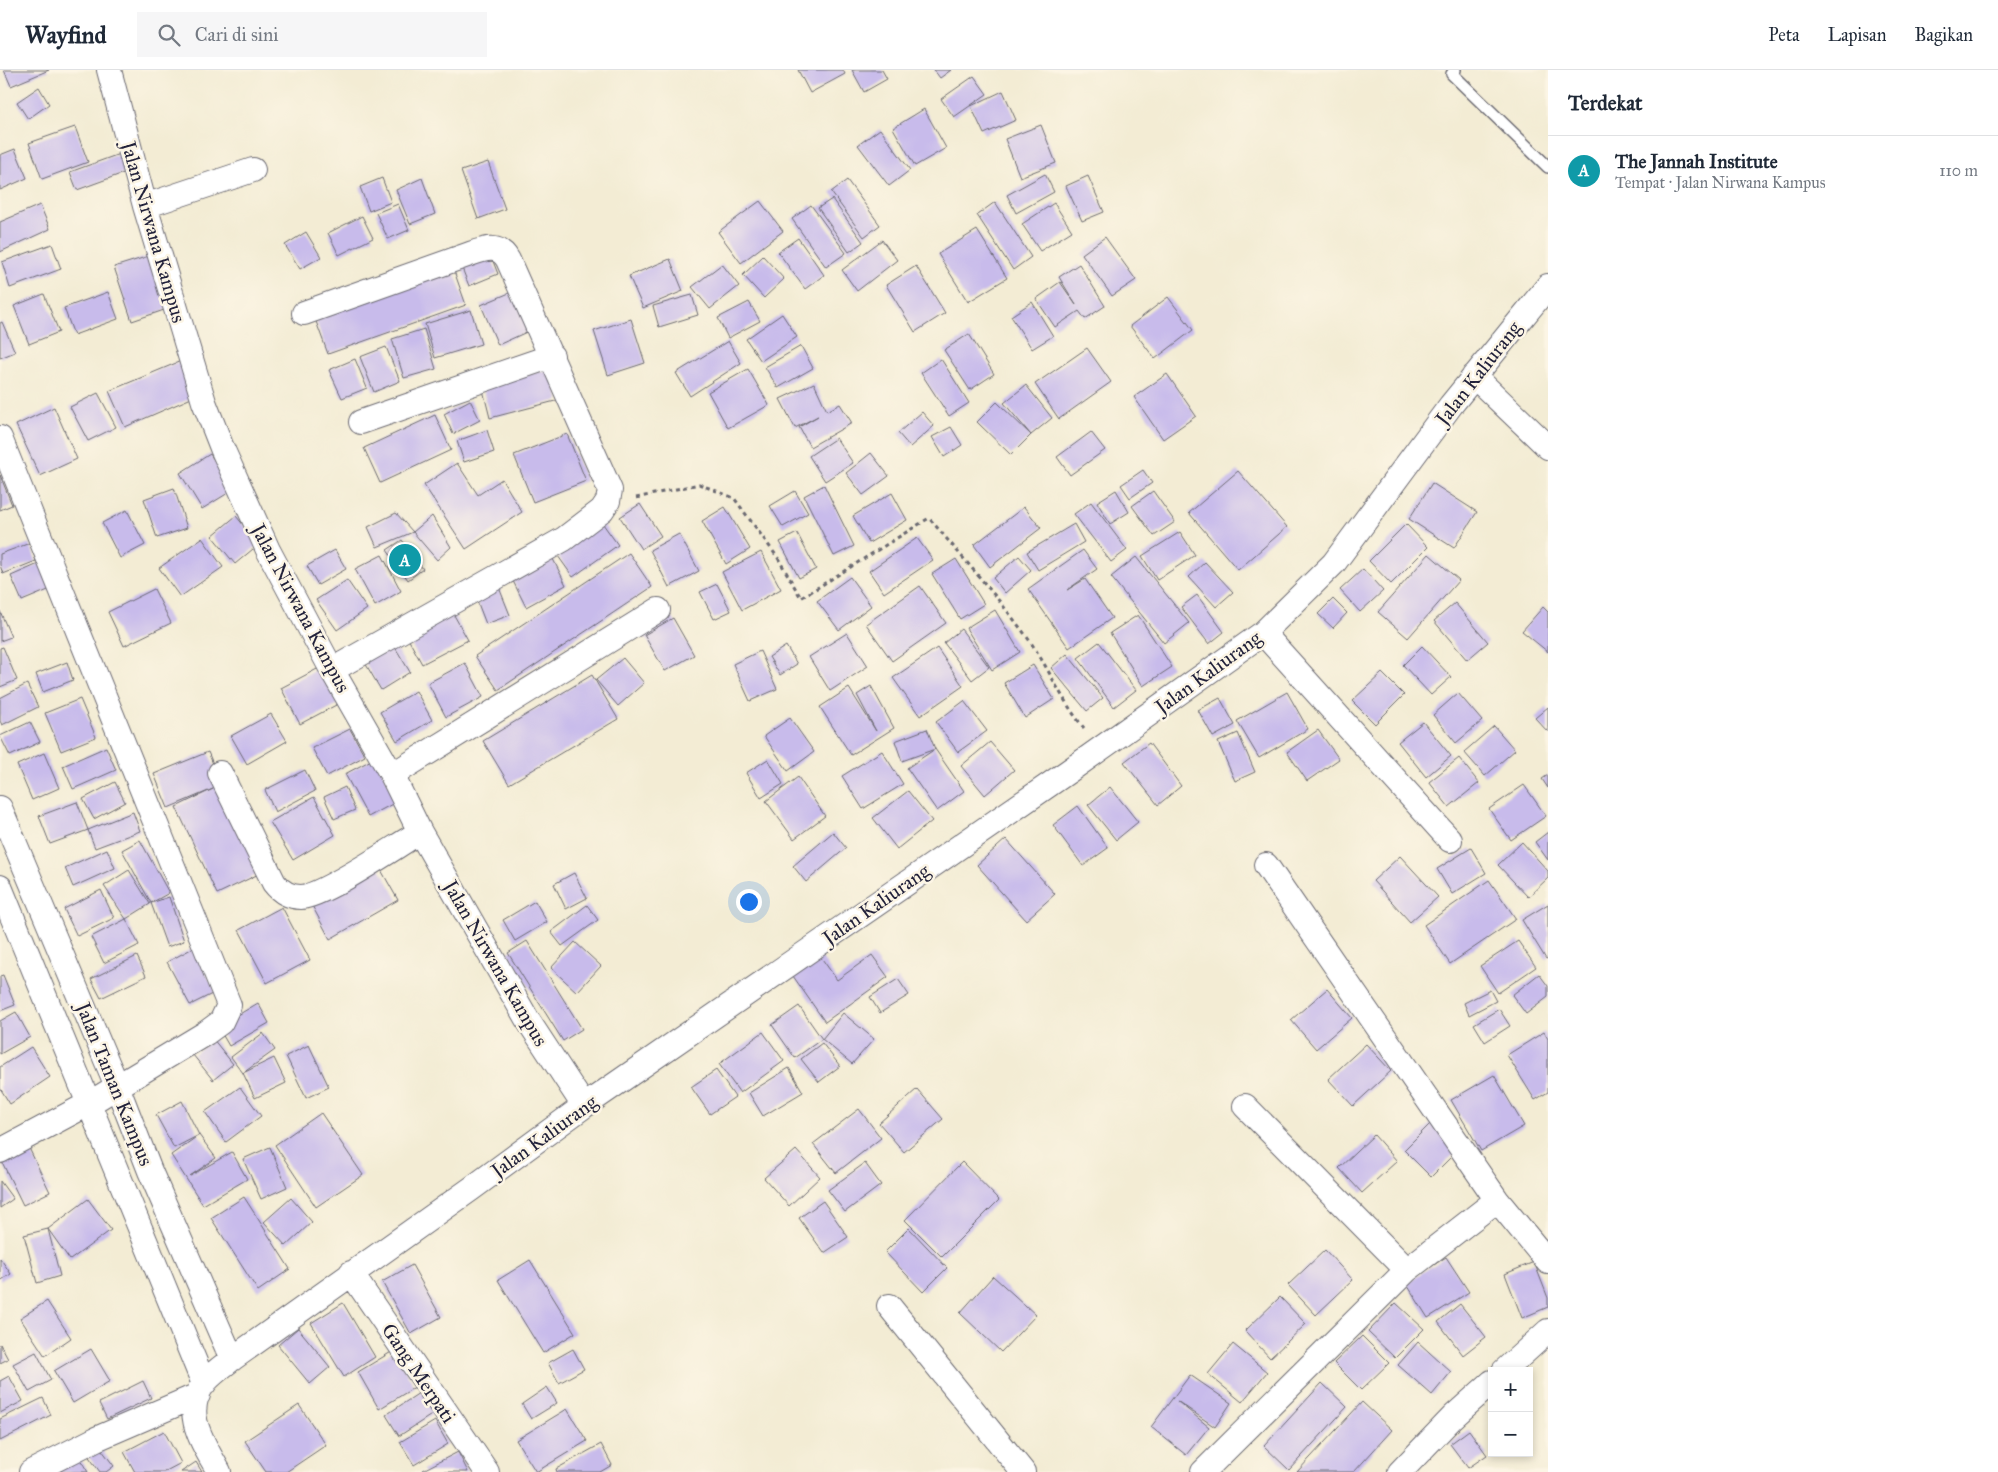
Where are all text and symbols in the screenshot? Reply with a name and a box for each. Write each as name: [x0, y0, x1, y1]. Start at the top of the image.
search box: [137, 12, 487, 57]
text: Wayfind: [25, 20, 107, 50]
icon: search: [155, 21, 183, 49]
text: Cari di sini: [195, 23, 279, 46]
text: Peta: [1768, 24, 1800, 46]
text: Lapisan: [1828, 24, 1886, 46]
text: Bagikan: [1914, 24, 1973, 46]
text: Terdekat: [1568, 90, 1642, 116]
street label: Jalan Nirwana Kampus: [115, 137, 191, 326]
text: The Jannah Institute: [1615, 150, 1778, 173]
text: A: [1579, 161, 1589, 180]
text: 110 m: [1939, 161, 1978, 180]
text: Tempat · Jalan Nirwana Kampus: [1615, 173, 1826, 192]
street label: Jalan Kaliurang: [1429, 316, 1527, 432]
street label: Jalan Nirwana Kampus: [245, 518, 356, 697]
pin: A: [389, 541, 421, 579]
street label: Jalan Kaliurang: [1149, 625, 1267, 720]
street label: Jalan Kaliurang: [816, 858, 935, 952]
street label: Jalan Nirwana Kampus: [437, 874, 553, 1051]
your location: [736, 889, 762, 915]
street label: Jalan Taman Kampus: [70, 997, 159, 1169]
street label: Jalan Kaliurang: [485, 1089, 603, 1184]
street label: Gang Merpati: [376, 1319, 461, 1428]
map controls: [1488, 1367, 1533, 1457]
button: +: [1488, 1367, 1533, 1412]
button: −: [1488, 1412, 1533, 1457]

